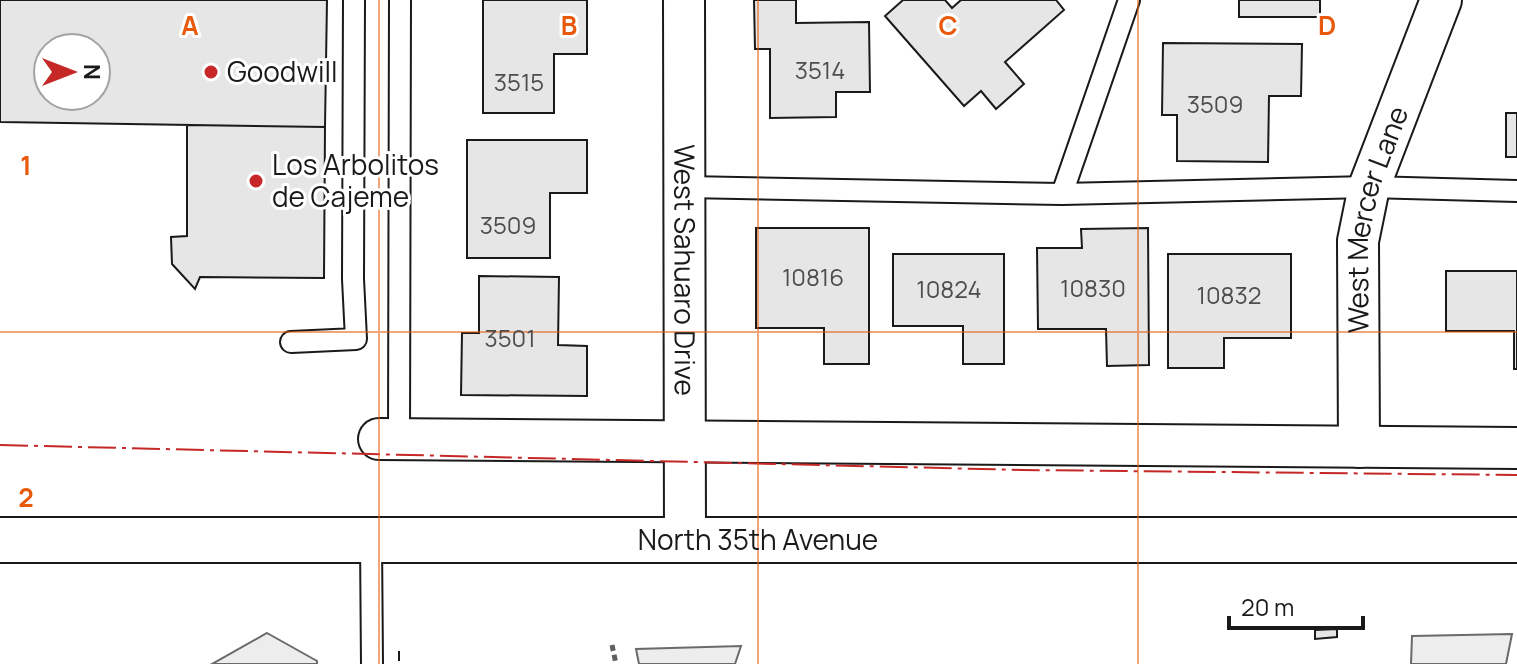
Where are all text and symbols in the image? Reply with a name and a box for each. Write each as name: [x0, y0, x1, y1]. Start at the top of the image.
text: A: [181, 7, 199, 43]
text: B: [561, 7, 577, 43]
text: C: [938, 7, 958, 43]
text: D: [1318, 7, 1336, 43]
north arrow: [32, 32, 112, 112]
place label: Goodwill: [227, 52, 338, 90]
house number: 3514: [795, 53, 845, 86]
marker: Goodwill: [202, 63, 220, 81]
text: N: [77, 64, 107, 80]
house number: 3515: [494, 65, 544, 98]
house number: 3509: [1187, 87, 1243, 120]
street label: West Mercer Lane: [1338, 101, 1416, 333]
street label: West Sahuaro Drive: [666, 144, 705, 396]
place label: Los Arbolitos de Cajeme: [272, 145, 439, 215]
text: 1: [20, 147, 32, 183]
marker: Los Arbolitos de Cajeme: [247, 172, 265, 190]
house number: 3509: [480, 208, 536, 241]
house number: 10816: [782, 260, 844, 293]
house number: 10830: [1060, 271, 1126, 304]
house number: 10824: [916, 272, 982, 305]
house number: 10832: [1197, 278, 1261, 311]
house number: 3501: [484, 321, 536, 354]
text: 2: [18, 479, 34, 515]
street label: North 35th Avenue: [638, 520, 878, 558]
scale bar: [1229, 580, 1363, 630]
text: 20 m: [1241, 590, 1294, 623]

